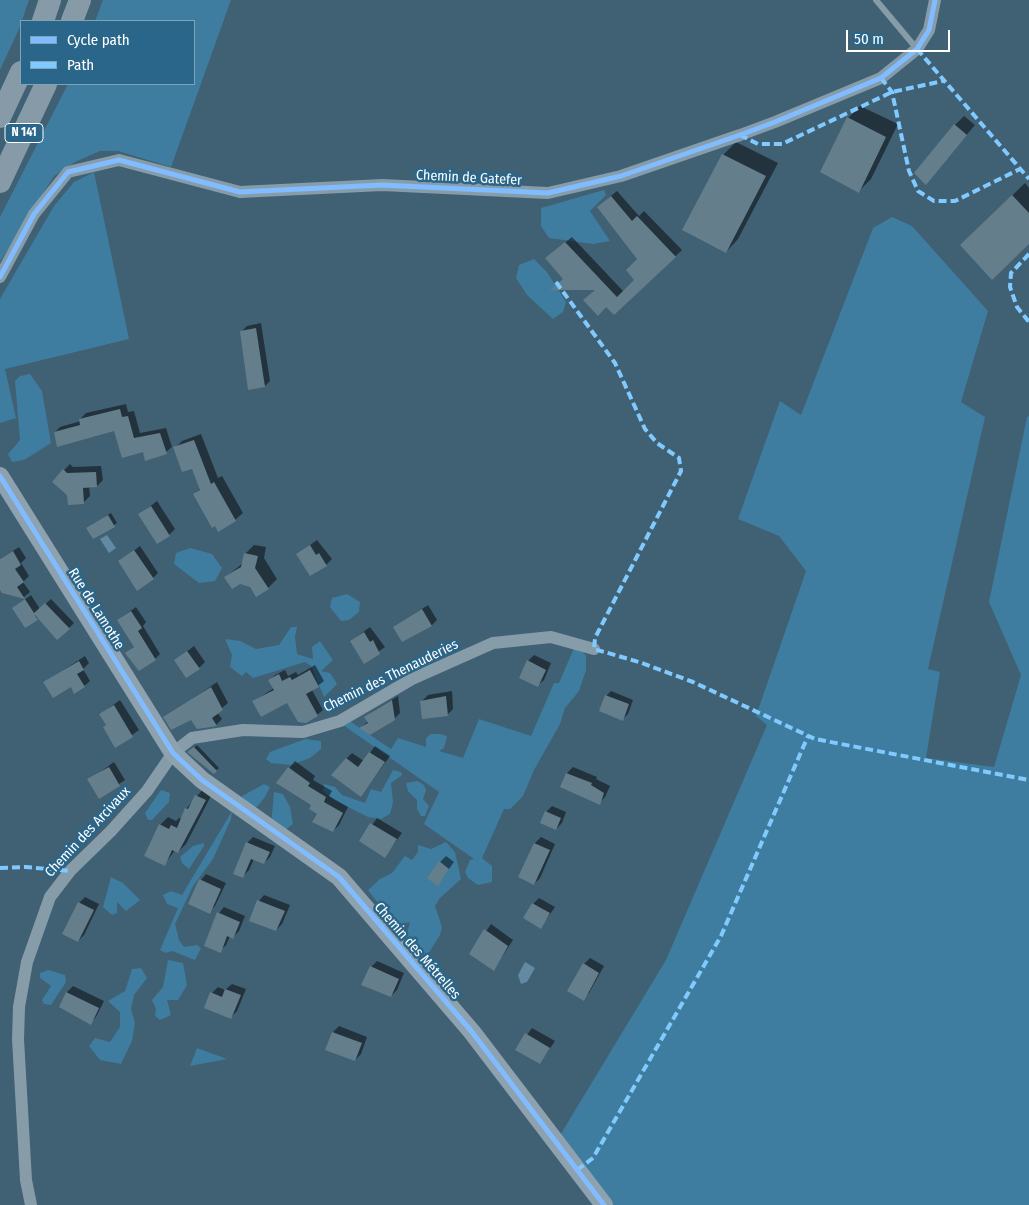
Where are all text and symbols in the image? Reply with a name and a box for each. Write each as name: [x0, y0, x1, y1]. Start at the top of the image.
legend: [20, 20, 195, 85]
scale bar: [849, 20, 953, 52]
text: 50 m: [854, 30, 884, 48]
text: Cycle path: [67, 31, 130, 49]
text: Path: [67, 56, 94, 74]
road number: N 141: [5, 124, 43, 142]
street label: Chemin de Gatefer: [416, 167, 522, 189]
street label: Rue de Lamothe: [64, 565, 128, 653]
street label: Chemin des Thenauderies: [321, 636, 461, 716]
street label: Chemin des Arcivaux: [42, 783, 134, 881]
street label: Chemin des Métrelles: [370, 899, 464, 1003]

